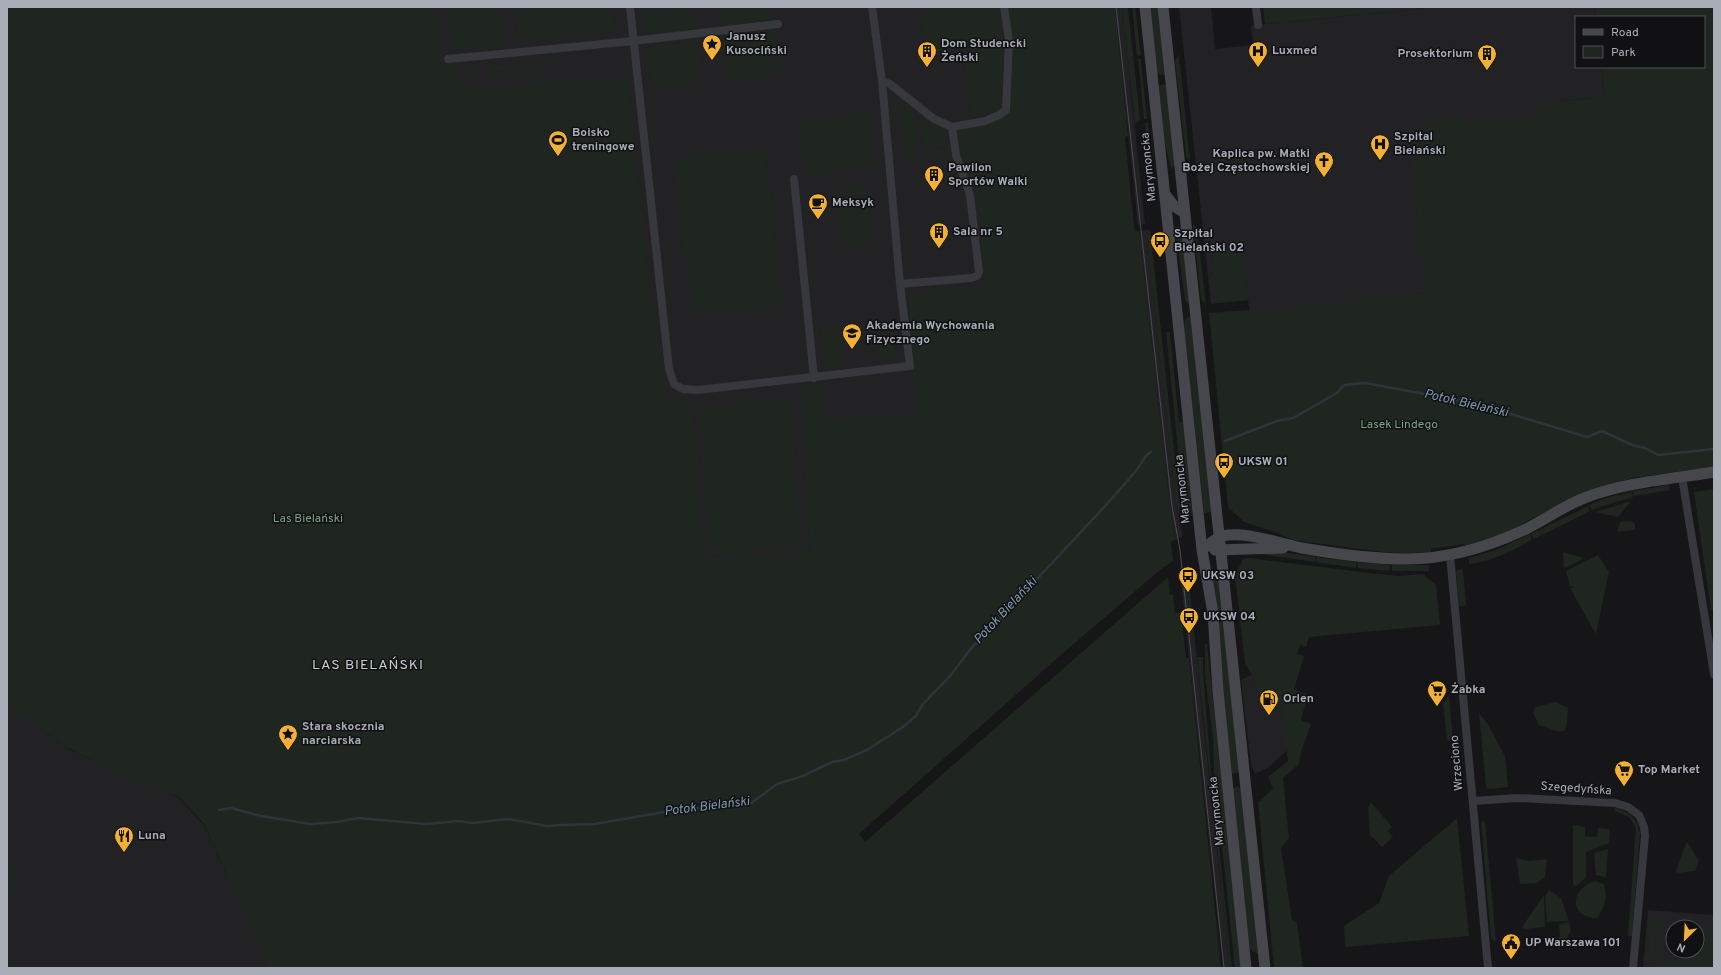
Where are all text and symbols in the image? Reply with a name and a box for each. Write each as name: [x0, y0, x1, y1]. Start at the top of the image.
legend: [1575, 16, 1705, 68]
text: Road: [1611, 25, 1639, 41]
place label: Janusz Kusociński: [726, 29, 787, 59]
place icon: Janusz Kusociński: [701, 33, 723, 61]
place label: Dom Studencki Żeński: [941, 36, 1026, 66]
building icon: Dom Studencki Żeński: [916, 40, 938, 68]
hospital icon: Luxmed: [1247, 40, 1269, 68]
place label: Luxmed: [1272, 43, 1317, 59]
building icon: Prosektorium: [1476, 43, 1498, 71]
text: Park: [1611, 45, 1636, 61]
place label: Prosektorium: [1398, 46, 1473, 62]
place label: Boisko treningowe: [572, 125, 635, 155]
sports icon: Boisko treningowe: [547, 129, 569, 157]
place label: Szpital Bielański: [1394, 129, 1446, 159]
street label: Marymoncka: [1137, 132, 1161, 202]
hospital icon: Szpital Bielański: [1369, 133, 1391, 161]
place label: Kaplica pw. Matki Bożej Częstochowskiej: [1182, 146, 1310, 176]
church icon: Kaplica pw. Matki Bożej Częstochowskiej: [1313, 150, 1335, 178]
place label: Pawilon Sportów Walki: [948, 160, 1027, 190]
building icon: Pawilon Sportów Walki: [923, 164, 945, 192]
cafe icon: Meksyk: [807, 192, 829, 220]
place label: Meksyk: [832, 195, 874, 211]
building icon: Sala nr 5: [928, 221, 950, 249]
place label: Sala nr 5: [953, 224, 1003, 240]
place label: Szpital Bielański 02: [1174, 226, 1244, 256]
bus stop icon: Szpital Bielański 02: [1149, 230, 1171, 258]
place label: Akademia Wychowania Fizycznego: [866, 318, 995, 348]
school or university icon: Akademia Wychowania Fizycznego: [841, 322, 863, 350]
water label: Potok Bielański: [1422, 387, 1510, 422]
park label: Lasek Lindego: [1360, 417, 1438, 433]
bus stop icon: UKSW 01: [1213, 451, 1235, 479]
street label: Marymoncka: [1171, 454, 1195, 524]
place label: UKSW 01: [1238, 454, 1288, 470]
park label: Las Bielański: [273, 511, 343, 527]
bus stop icon: UKSW 03: [1177, 565, 1199, 593]
place label: UKSW 03: [1202, 568, 1254, 584]
water label: Potok Bielański: [971, 574, 1042, 648]
bus stop icon: UKSW 04: [1178, 606, 1200, 634]
place label: UKSW 04: [1203, 609, 1256, 625]
district label: LAS BIELAŃSKI: [312, 656, 424, 674]
supermarket icon: Żabka: [1426, 679, 1448, 707]
place label: Żabka: [1451, 682, 1486, 698]
fuel station icon: Orlen: [1258, 688, 1280, 716]
place label: Orlen: [1283, 691, 1314, 707]
place label: Stara skocznia narciarska: [302, 719, 384, 749]
place icon: Stara skocznia narciarska: [277, 723, 299, 751]
street label: Wrzeciono: [1447, 734, 1467, 792]
supermarket icon: Top Market: [1613, 759, 1635, 787]
place label: Top Market: [1638, 762, 1700, 778]
street label: Marymoncka: [1205, 776, 1229, 846]
street label: Szegedyńska: [1540, 779, 1612, 799]
water label: Potok Bielański: [663, 794, 751, 820]
restaurant icon: Luna: [113, 825, 135, 853]
place label: Luna: [138, 828, 166, 844]
north arrow: [1665, 919, 1705, 959]
public building icon: UP Warszawa 101: [1500, 932, 1522, 960]
place label: UP Warszawa 101: [1525, 935, 1620, 951]
text: N: [1675, 939, 1688, 955]

